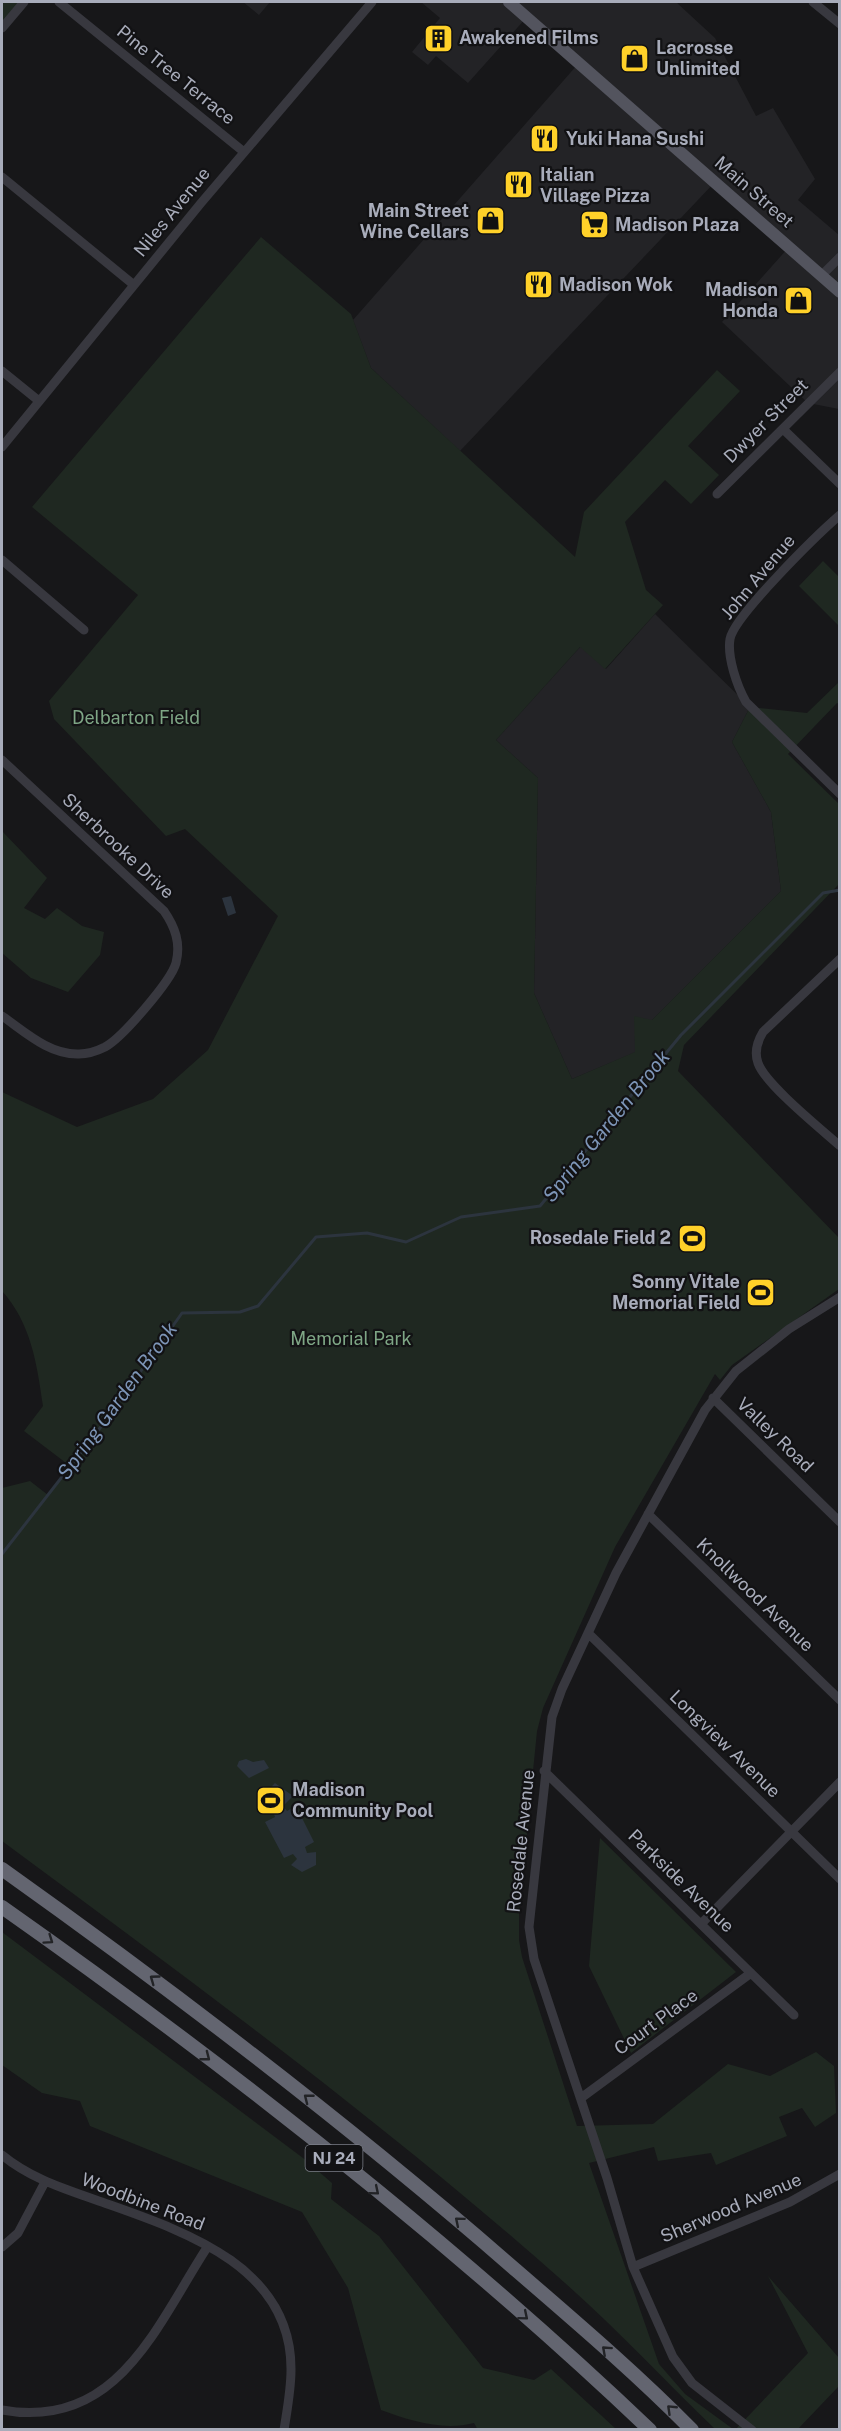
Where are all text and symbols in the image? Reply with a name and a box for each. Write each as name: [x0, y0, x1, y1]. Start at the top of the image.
street label: Pine Tree Terrace: [113, 21, 240, 129]
building icon: Awakened Films: [422, 22, 454, 54]
place label: Awakened Films: [459, 27, 599, 48]
place label: Lacrosse Unlimited: [656, 37, 740, 79]
shop icon: Lacrosse Unlimited: [619, 42, 651, 74]
restaurant icon: Yuki Hana Sushi: [529, 123, 561, 155]
place label: Yuki Hana Sushi: [566, 128, 704, 149]
street label: Main Street: [711, 152, 798, 232]
street label: Niles Avenue: [129, 163, 214, 260]
place label: Italian Village Pizza: [540, 164, 650, 206]
restaurant icon: Italian Village Pizza: [503, 169, 535, 201]
place label: Main Street Wine Cellars: [360, 200, 469, 242]
shop icon: Main Street Wine Cellars: [474, 205, 506, 237]
supermarket icon: Madison Plaza: [578, 209, 610, 241]
place label: Madison Plaza: [615, 214, 739, 235]
restaurant icon: Madison Wok: [522, 269, 554, 301]
place label: Madison Wok: [559, 274, 674, 295]
place label: Madison Honda: [705, 279, 778, 321]
shop icon: Madison Honda: [783, 284, 815, 316]
street label: Dwyer Street: [719, 374, 812, 467]
street label: John Avenue: [716, 530, 799, 623]
park label: Delbarton Field: [72, 707, 200, 728]
street label: Sherbrooke Drive: [58, 789, 178, 903]
water label: Spring Garden Brook: [537, 1045, 675, 1207]
sports icon: Rosedale Field 2: [676, 1222, 708, 1254]
place label: Rosedale Field 2: [530, 1227, 671, 1248]
place label: Sonny Vitale Memorial Field: [612, 1271, 740, 1313]
sports icon: Sonny Vitale Memorial Field: [745, 1276, 777, 1308]
water label: Spring Garden Brook: [52, 1318, 182, 1484]
park label: Memorial Park: [290, 1328, 412, 1349]
street label: Valley Road: [733, 1393, 818, 1476]
street label: Knollwood Avenue: [693, 1534, 818, 1656]
street label: Longview Avenue: [666, 1686, 785, 1802]
street label: Rosedale Avenue: [503, 1769, 538, 1913]
place label: Madison Community Pool: [292, 1779, 434, 1821]
sports icon: Madison Community Pool: [255, 1784, 287, 1816]
street label: Parkside Avenue: [624, 1825, 739, 1936]
one-way arrow: [43, 1933, 54, 1944]
one-way arrow: [149, 1975, 160, 1986]
street label: Court Place: [610, 1984, 701, 2059]
one-way arrow: [199, 2049, 210, 2060]
one-way arrow: [304, 2095, 315, 2106]
road number: NJ 24: [306, 2145, 362, 2171]
street label: Woodbine Road: [79, 2168, 208, 2235]
street label: Sherwood Avenue: [657, 2168, 804, 2247]
one-way arrow: [368, 2184, 379, 2195]
one-way arrow: [455, 2217, 466, 2228]
one-way arrow: [517, 2309, 528, 2320]
one-way arrow: [602, 2346, 613, 2357]
one-way arrow: [667, 2405, 678, 2416]

